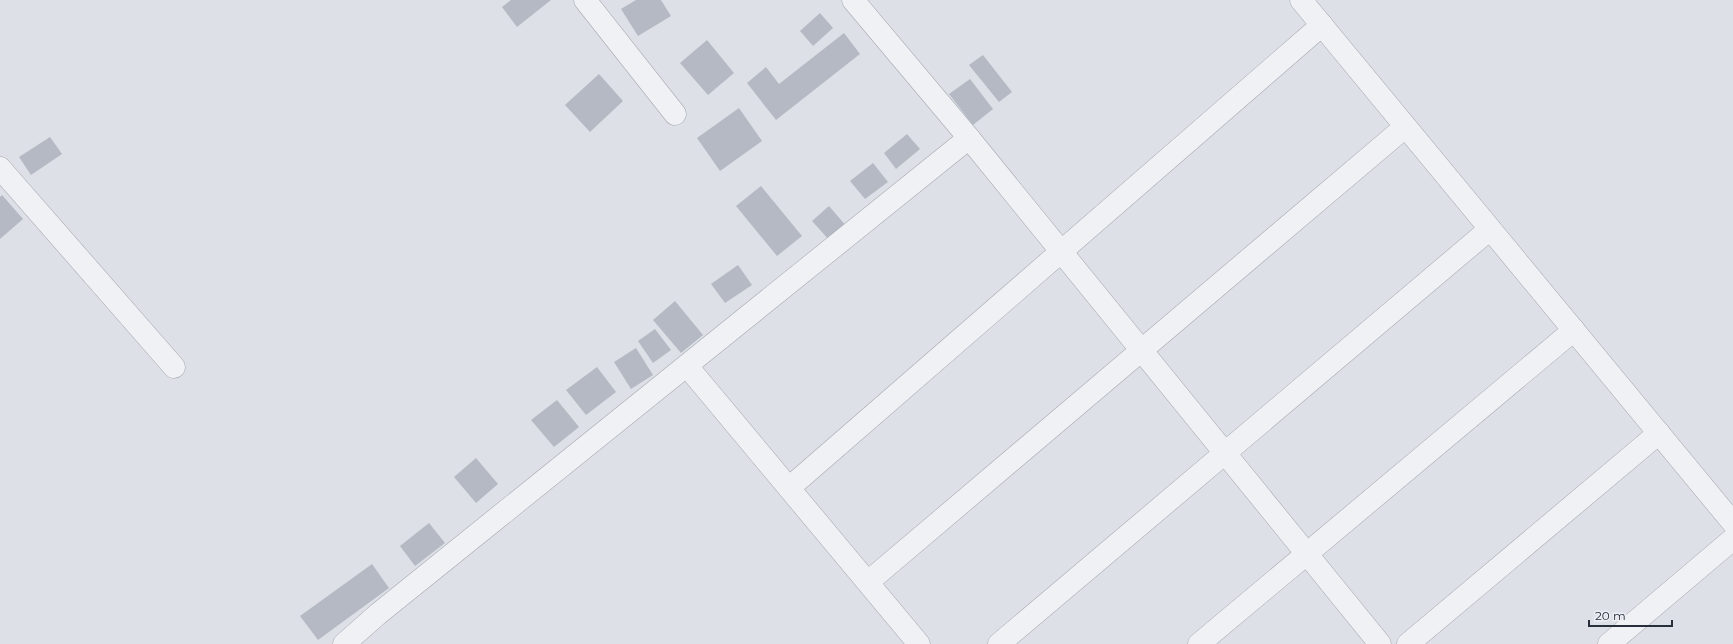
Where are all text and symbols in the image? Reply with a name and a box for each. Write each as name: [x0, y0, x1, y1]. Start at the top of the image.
scale bar: [1589, 602, 1672, 628]
text: 20 m: [1595, 608, 1626, 623]

